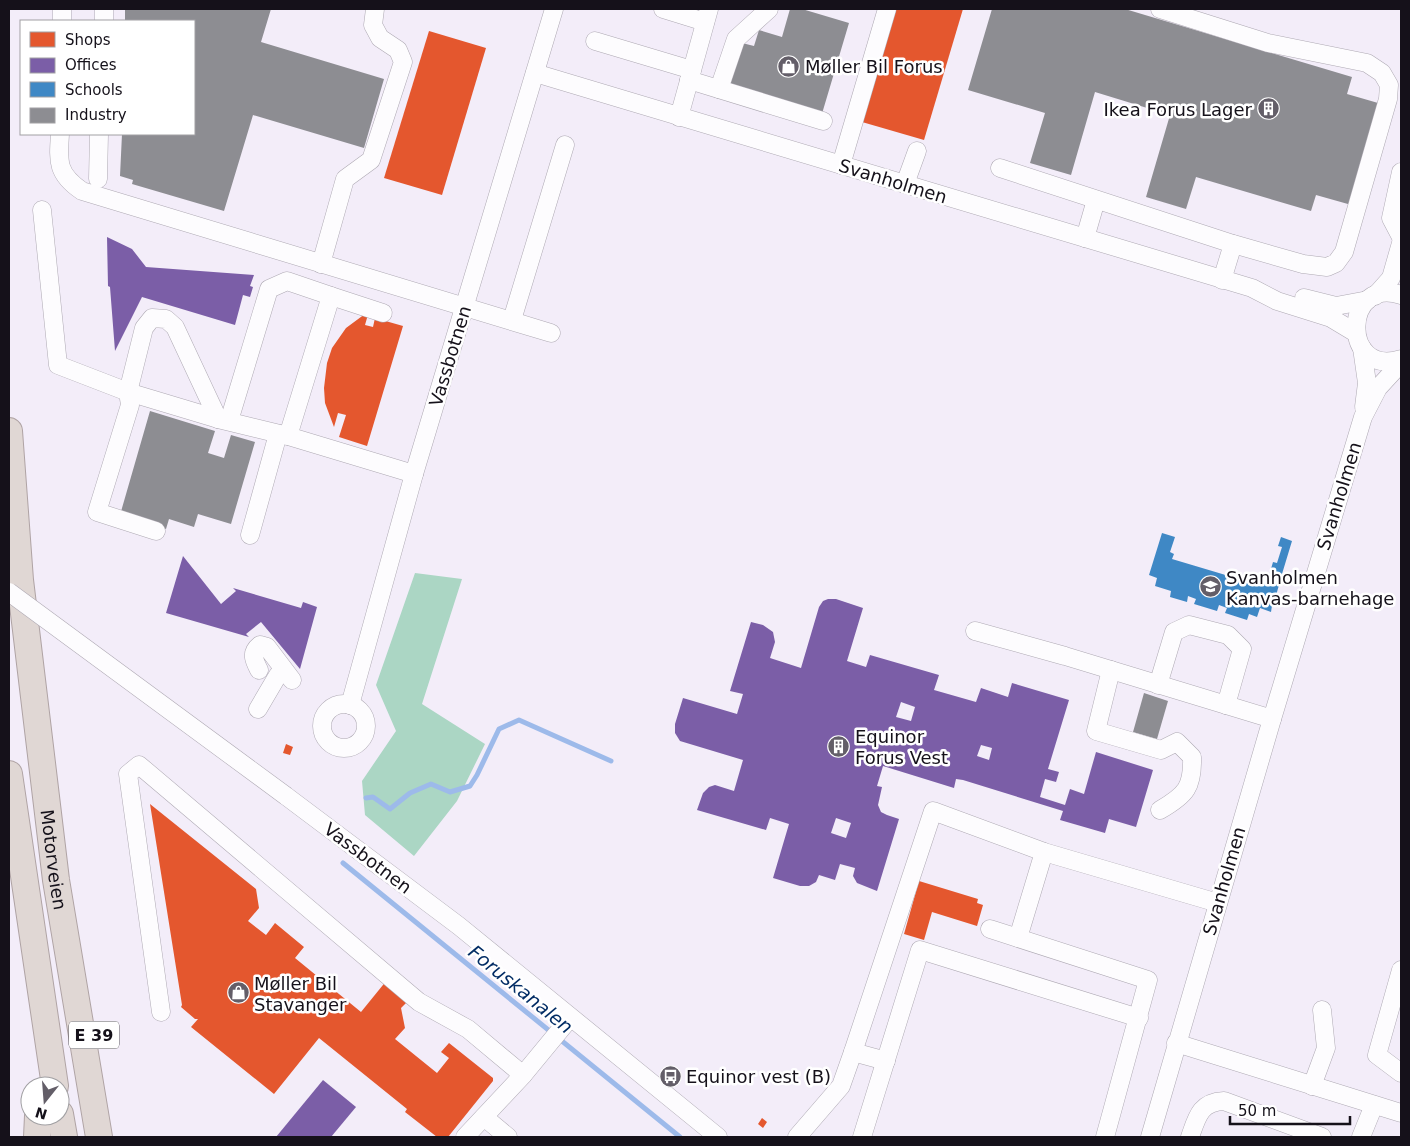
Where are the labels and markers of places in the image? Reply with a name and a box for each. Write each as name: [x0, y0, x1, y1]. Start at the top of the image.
shop icon: Møller Bil Forus: [777, 54, 801, 78]
place label: Møller Bil Forus: [805, 56, 943, 77]
building icon: Ikea Forus Lager: [1256, 97, 1280, 121]
place label: Ikea Forus Lager: [1103, 99, 1253, 120]
place label: Svanholmen Kanvas-barnehage: [1226, 567, 1394, 609]
school or university icon: Svanholmen Kanvas-barnehage: [1198, 575, 1222, 599]
place label: Equinor Forus Vest: [855, 726, 948, 768]
building icon: Equinor Forus Vest: [827, 734, 851, 758]
place label: Møller Bil Stavanger: [254, 973, 347, 1015]
shop icon: Møller Bil Stavanger: [226, 981, 250, 1005]
bus stop icon: Equinor vest (B): [658, 1064, 682, 1088]
place label: Equinor vest (B): [686, 1066, 831, 1087]

